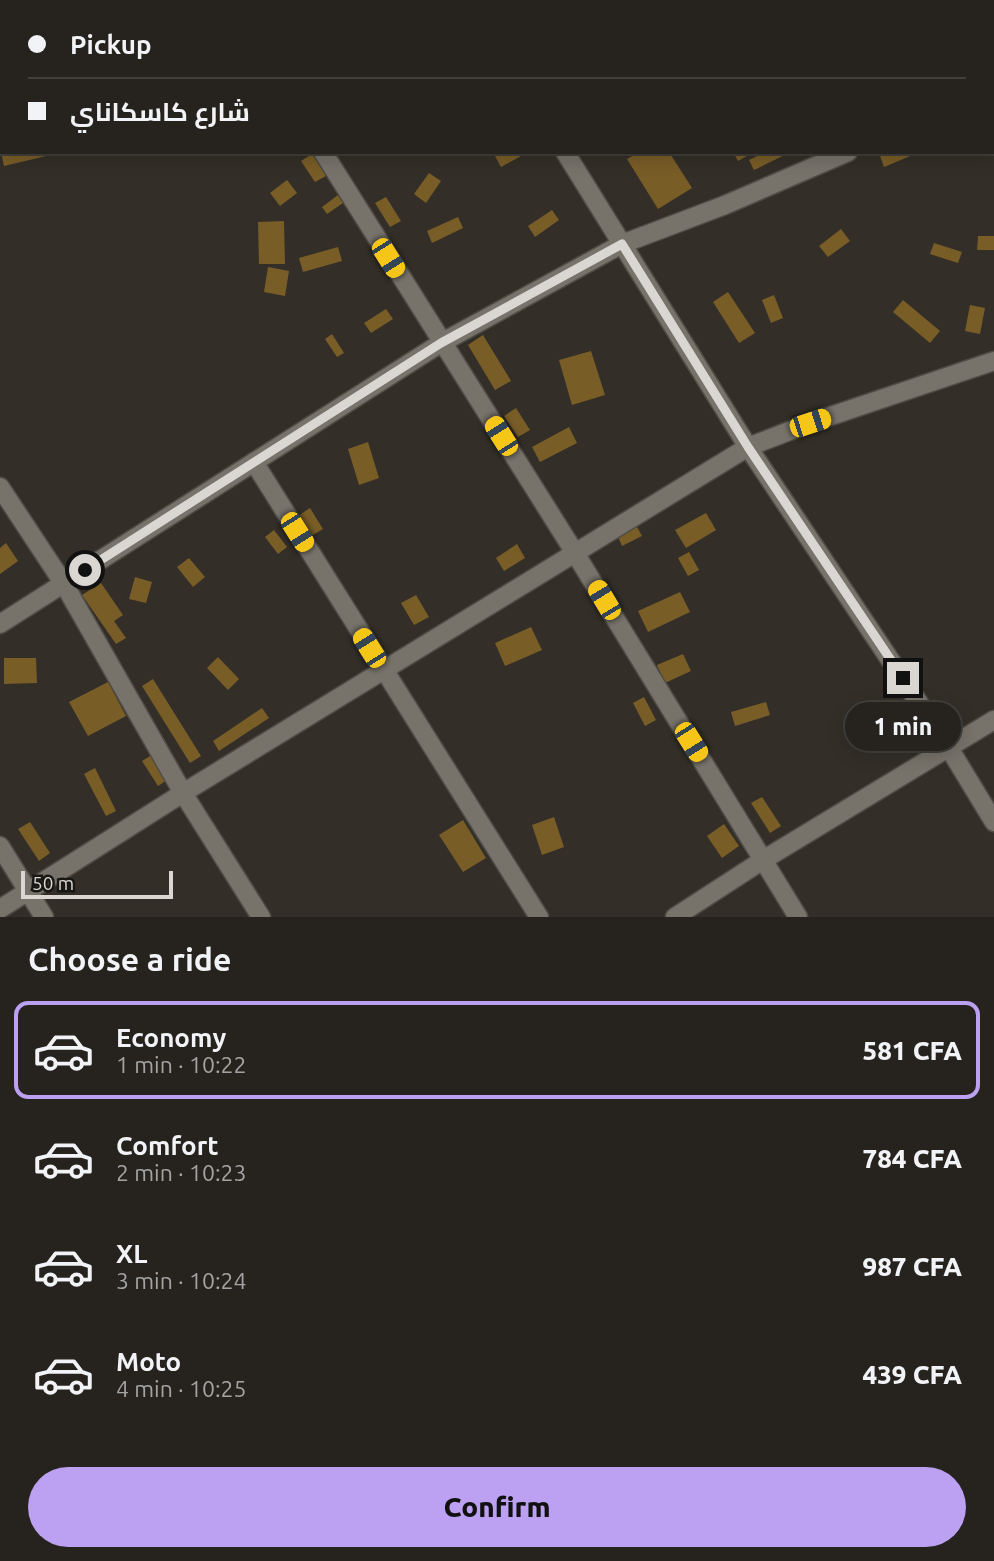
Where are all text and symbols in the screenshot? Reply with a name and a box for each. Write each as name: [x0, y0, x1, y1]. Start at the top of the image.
text: Pickup: [70, 30, 152, 59]
text: شارع كاسكاناي: [70, 97, 250, 126]
car: [368, 235, 409, 281]
car: [787, 407, 834, 439]
car: [481, 413, 522, 459]
car: [277, 509, 318, 555]
route start: [69, 554, 101, 586]
car: [585, 577, 624, 623]
car: [349, 625, 390, 671]
route end: [887, 662, 919, 694]
callout: 1 min: [845, 702, 961, 752]
text: 1 min: [874, 714, 932, 739]
car: [671, 719, 712, 765]
scale bar: [21, 868, 173, 900]
text: 50 m: [32, 872, 74, 894]
text: Choose a ride: [28, 941, 231, 977]
icon: car: [32, 1019, 95, 1082]
text: Economy: [116, 1023, 226, 1052]
text: 581 CFA: [862, 1036, 962, 1065]
text: 1 min · 10:22: [116, 1052, 247, 1077]
icon: car: [32, 1127, 95, 1190]
text: Comfort: [116, 1131, 219, 1160]
text: 784 CFA: [862, 1144, 962, 1173]
text: 2 min · 10:23: [116, 1160, 247, 1185]
icon: car: [32, 1235, 95, 1298]
text: XL: [116, 1239, 147, 1268]
text: 987 CFA: [862, 1252, 962, 1281]
text: 3 min · 10:24: [116, 1268, 247, 1293]
icon: car: [32, 1343, 95, 1406]
text: Moto: [116, 1347, 181, 1376]
text: 439 CFA: [862, 1360, 962, 1389]
text: 4 min · 10:25: [116, 1376, 247, 1401]
button: Confirm: [28, 1467, 966, 1547]

